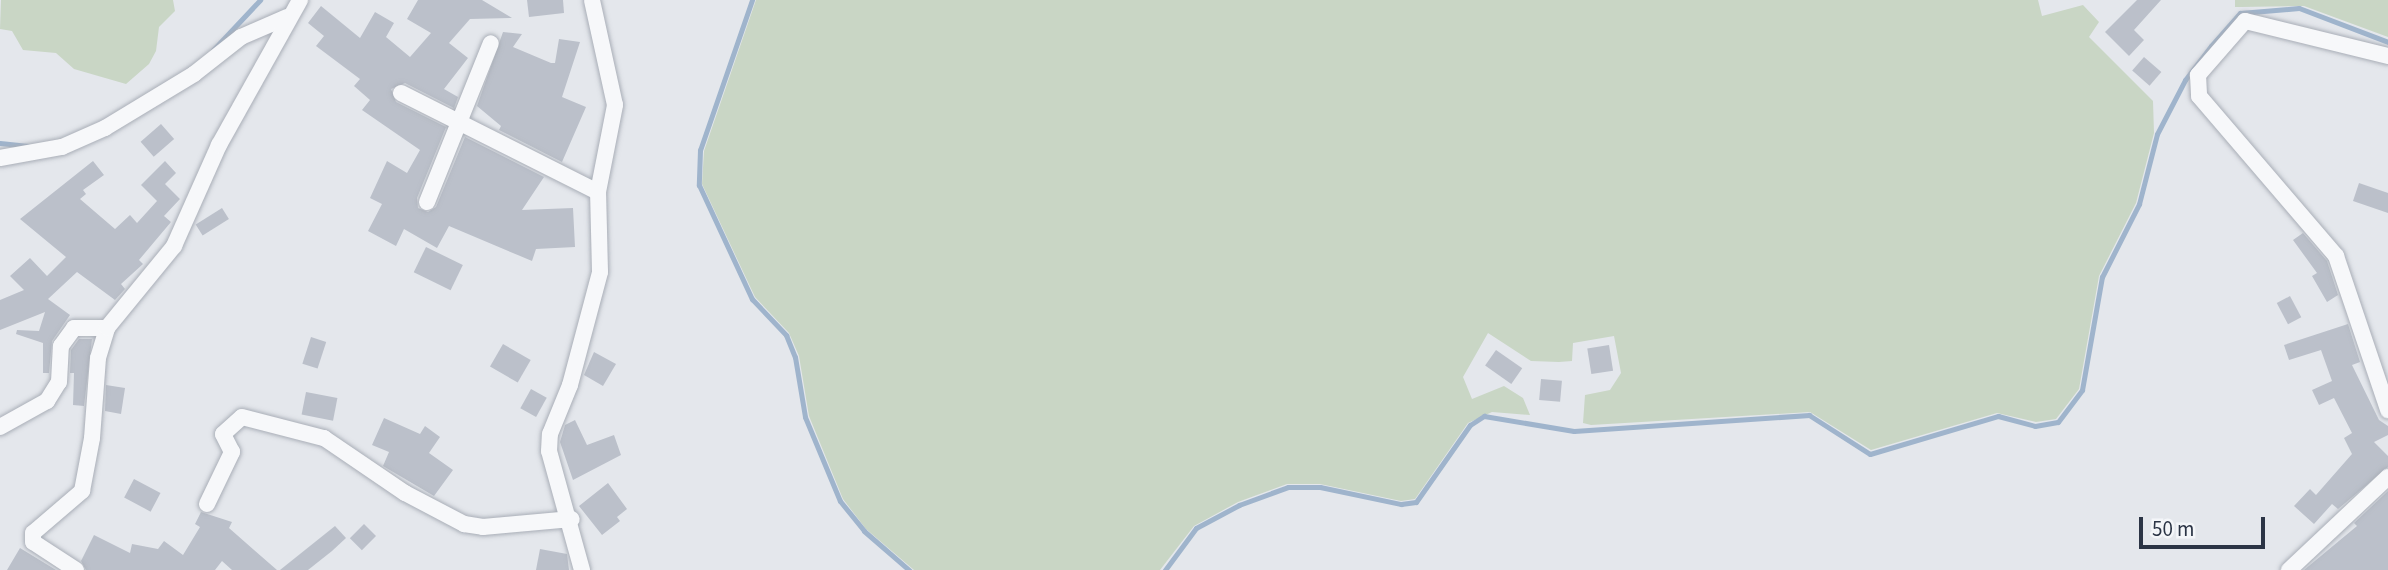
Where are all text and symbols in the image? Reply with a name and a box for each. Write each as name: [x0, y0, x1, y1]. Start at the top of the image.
scale bar: [2143, 504, 2269, 548]
text: 50 m: [2152, 514, 2194, 544]

